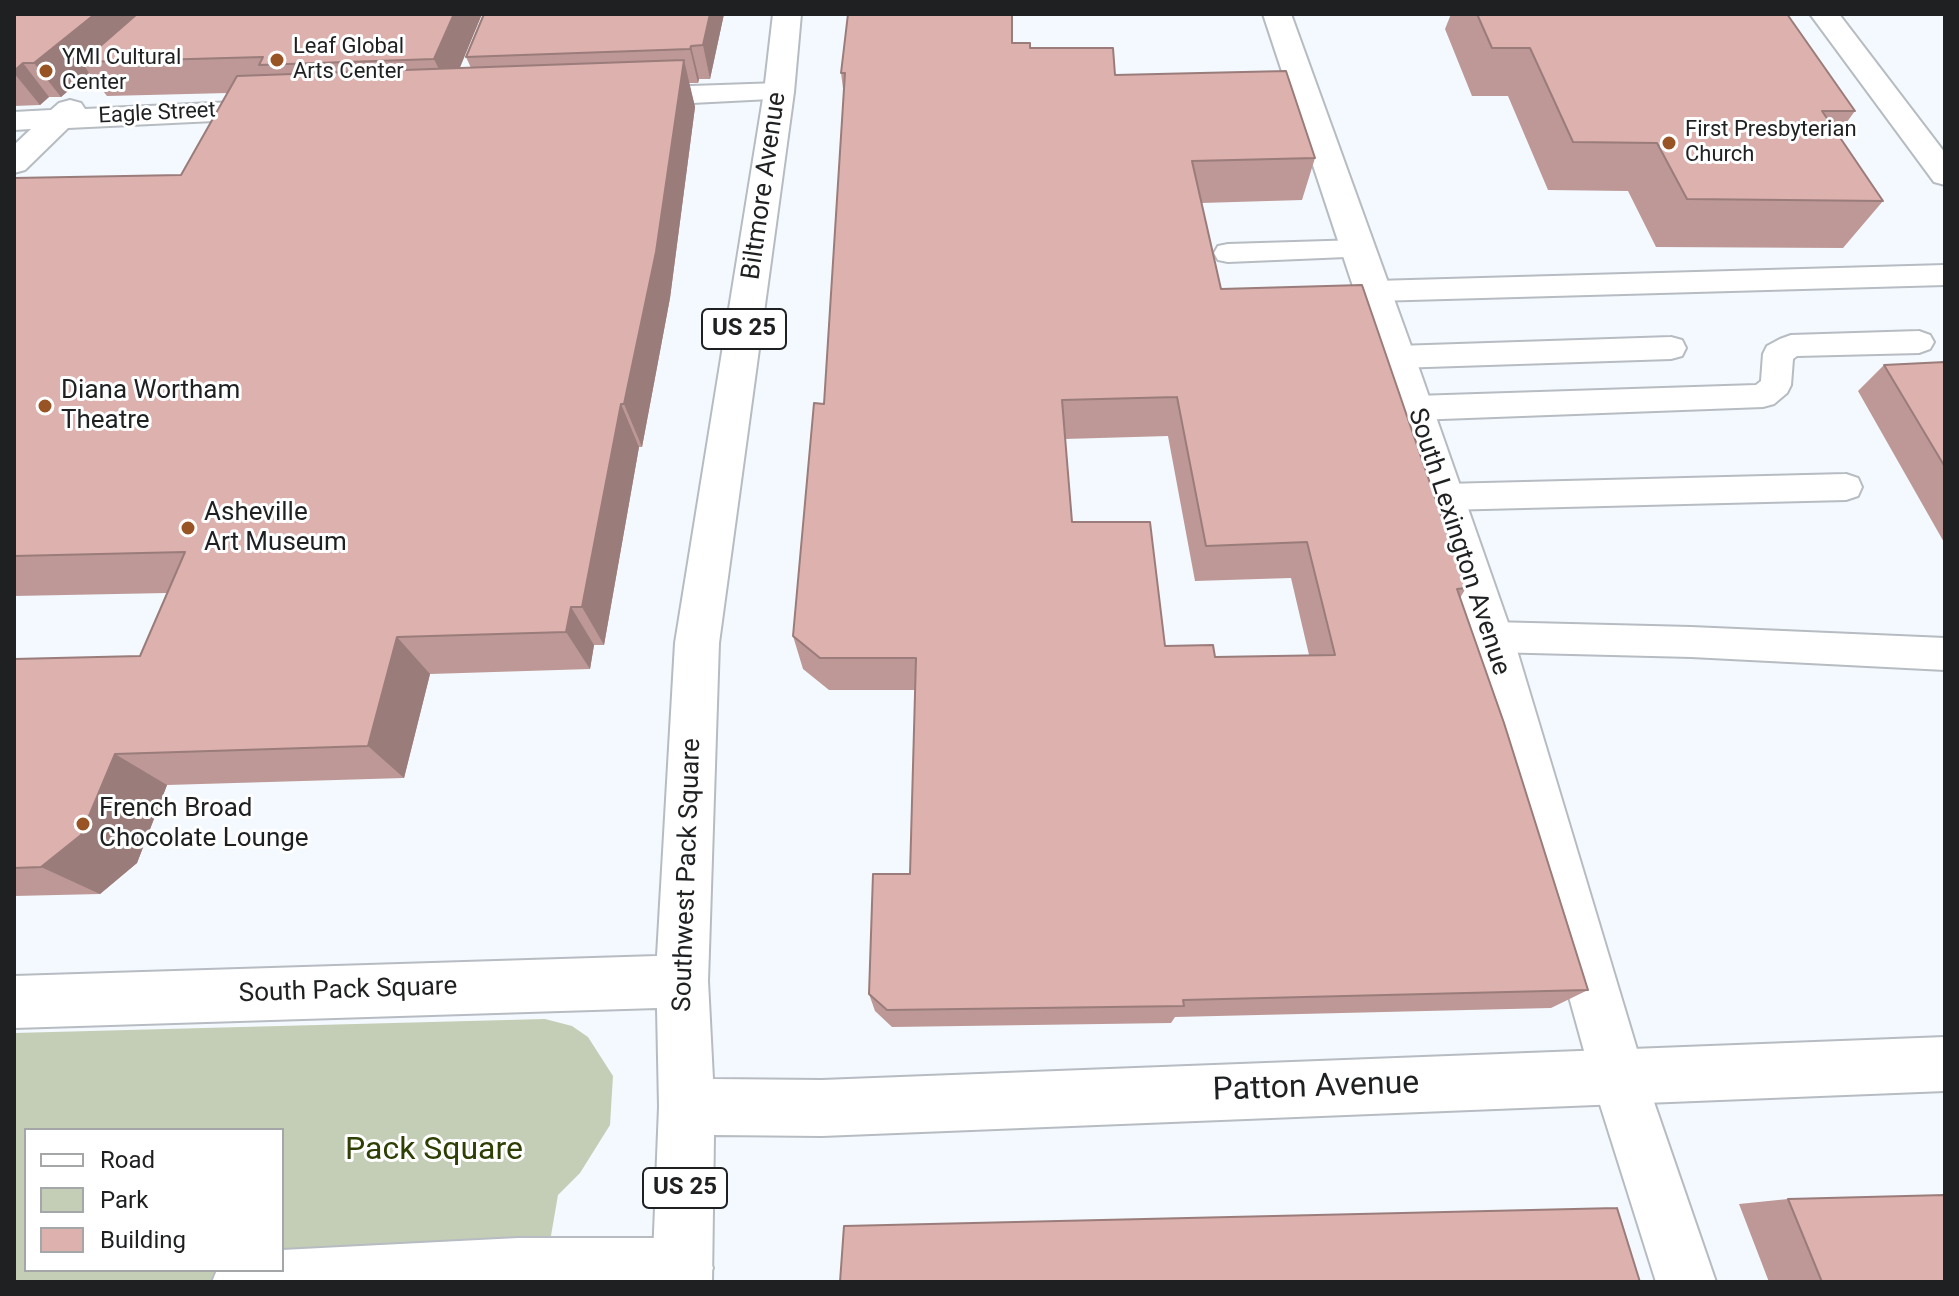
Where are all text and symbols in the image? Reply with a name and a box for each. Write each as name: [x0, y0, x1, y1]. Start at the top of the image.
place label: Leaf Global Arts Center: [293, 34, 404, 86]
place label: YMI Cultural Center: [62, 45, 181, 96]
marker: Leaf Global Arts Center: [268, 51, 286, 69]
marker: YMI Cultural Center: [37, 62, 55, 80]
street label: Biltmore Avenue: [736, 90, 794, 282]
street label: Eagle Street: [98, 98, 216, 130]
place label: First Presbyterian Church: [1685, 117, 1857, 168]
marker: First Presbyterian Church: [1660, 134, 1678, 152]
road number: US 25: [702, 309, 786, 349]
place label: Diana Wortham Theatre: [61, 375, 240, 436]
marker: Diana Wortham Theatre: [36, 397, 54, 415]
street label: South Lexington Avenue: [1400, 405, 1516, 679]
place label: Asheville Art Museum: [204, 497, 347, 558]
marker: Asheville Art Museum: [179, 519, 197, 537]
street label: Southwest Pack Square: [668, 738, 708, 1012]
place label: French Broad Chocolate Lounge: [99, 793, 309, 854]
marker: French Broad Chocolate Lounge: [74, 815, 92, 833]
street label: South Pack Square: [238, 972, 458, 1010]
street label: Patton Avenue: [1212, 1065, 1420, 1111]
legend: [24, 1128, 284, 1272]
park label: Pack Square: [345, 1132, 523, 1170]
text: Road: [100, 1146, 155, 1174]
road number: US 25: [643, 1168, 727, 1208]
text: Park: [100, 1186, 148, 1214]
text: Building: [100, 1226, 186, 1254]

